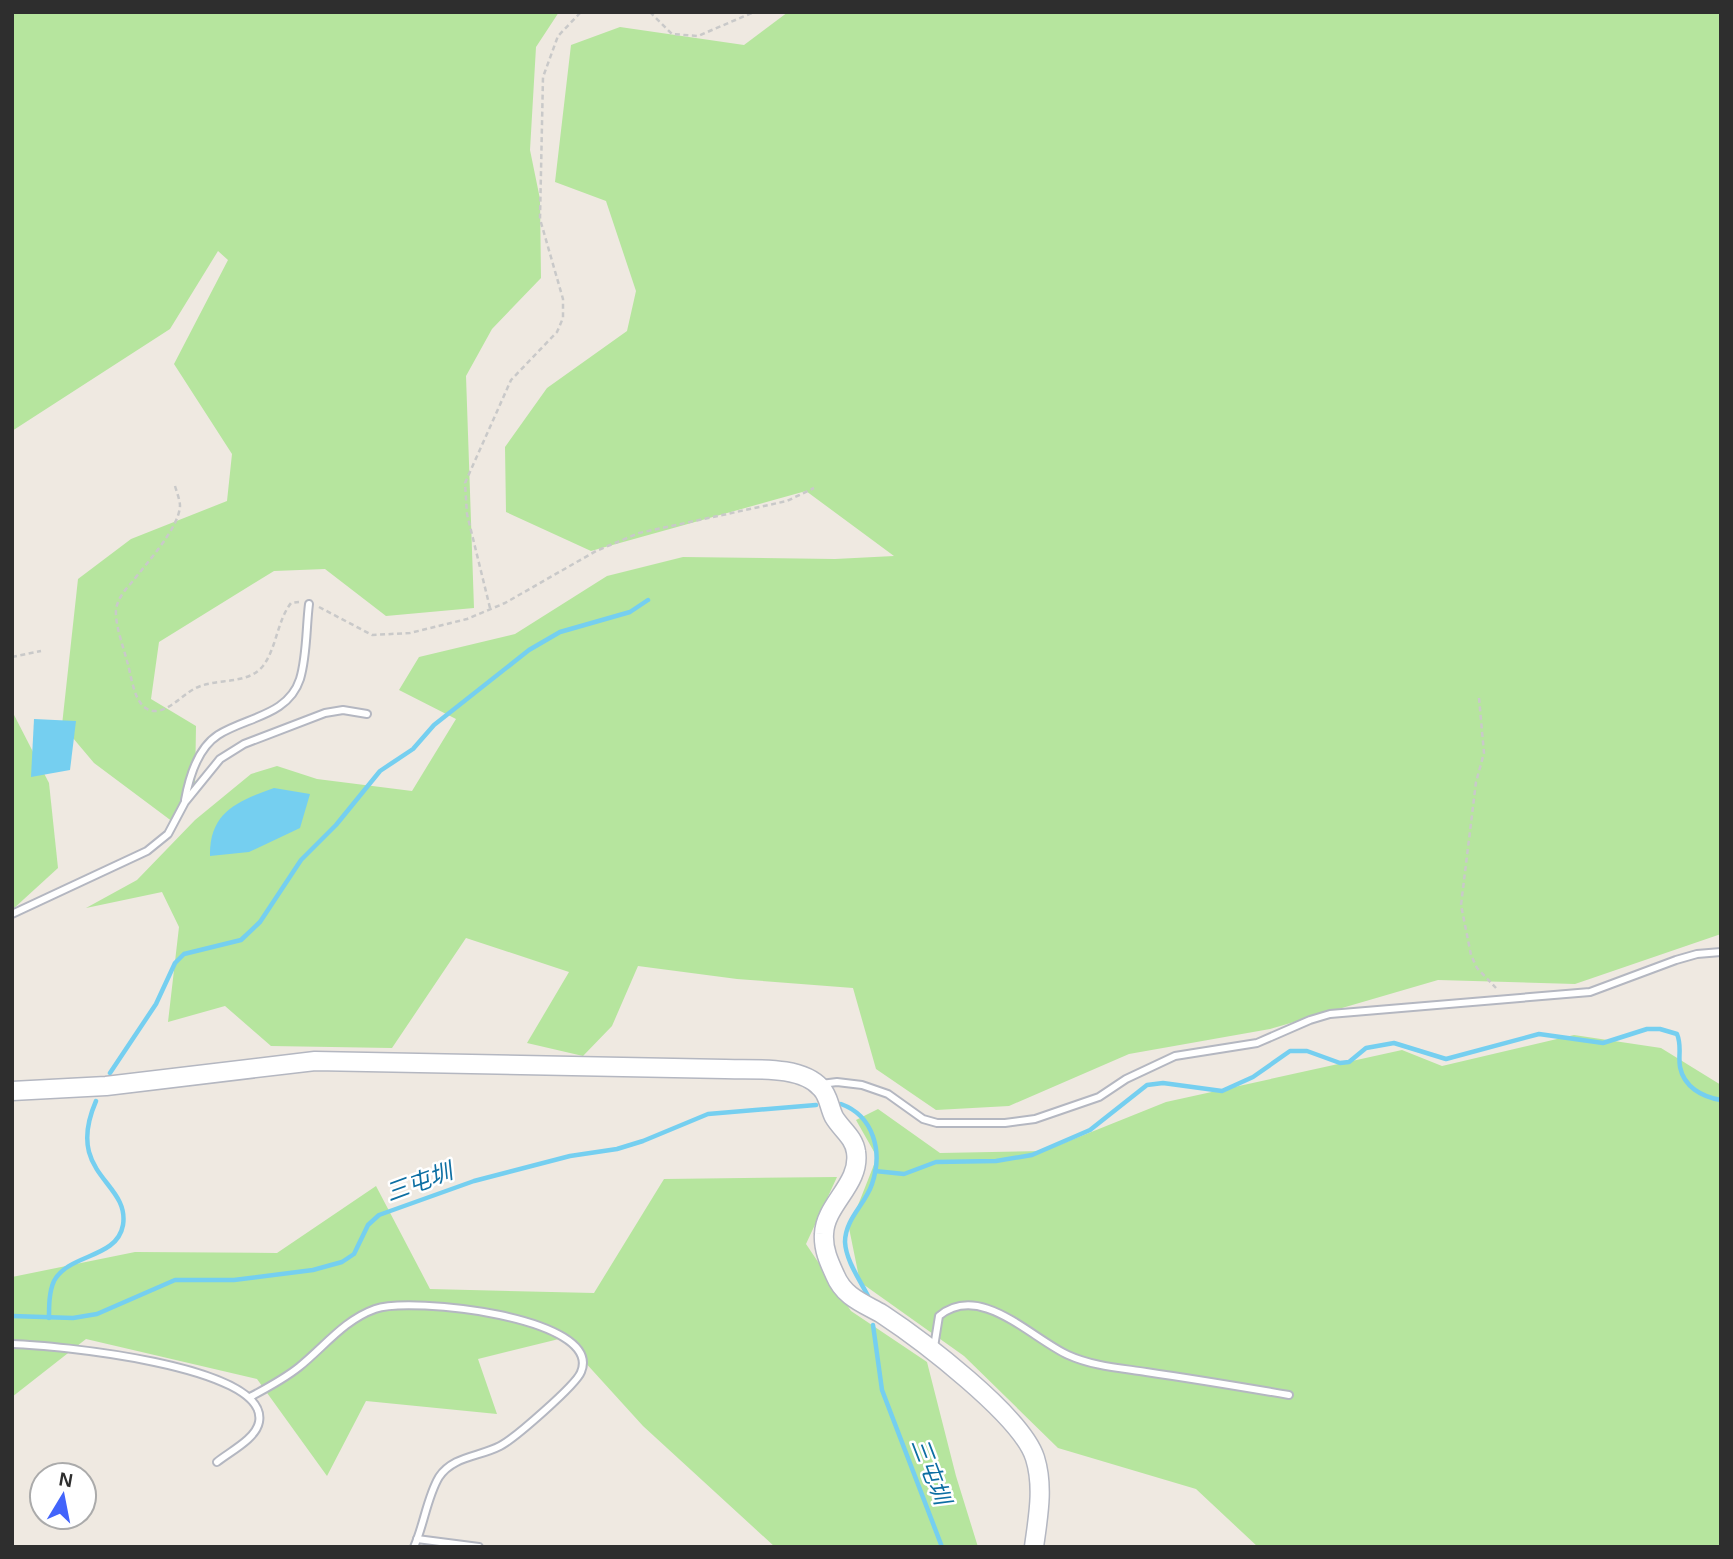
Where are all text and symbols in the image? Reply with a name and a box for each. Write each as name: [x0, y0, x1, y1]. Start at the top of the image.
water label: 三屯圳: [382, 1157, 459, 1206]
water label: 三屯圳: [906, 1434, 957, 1511]
north arrow: [28, 1461, 98, 1531]
text: N: [57, 1468, 74, 1491]

